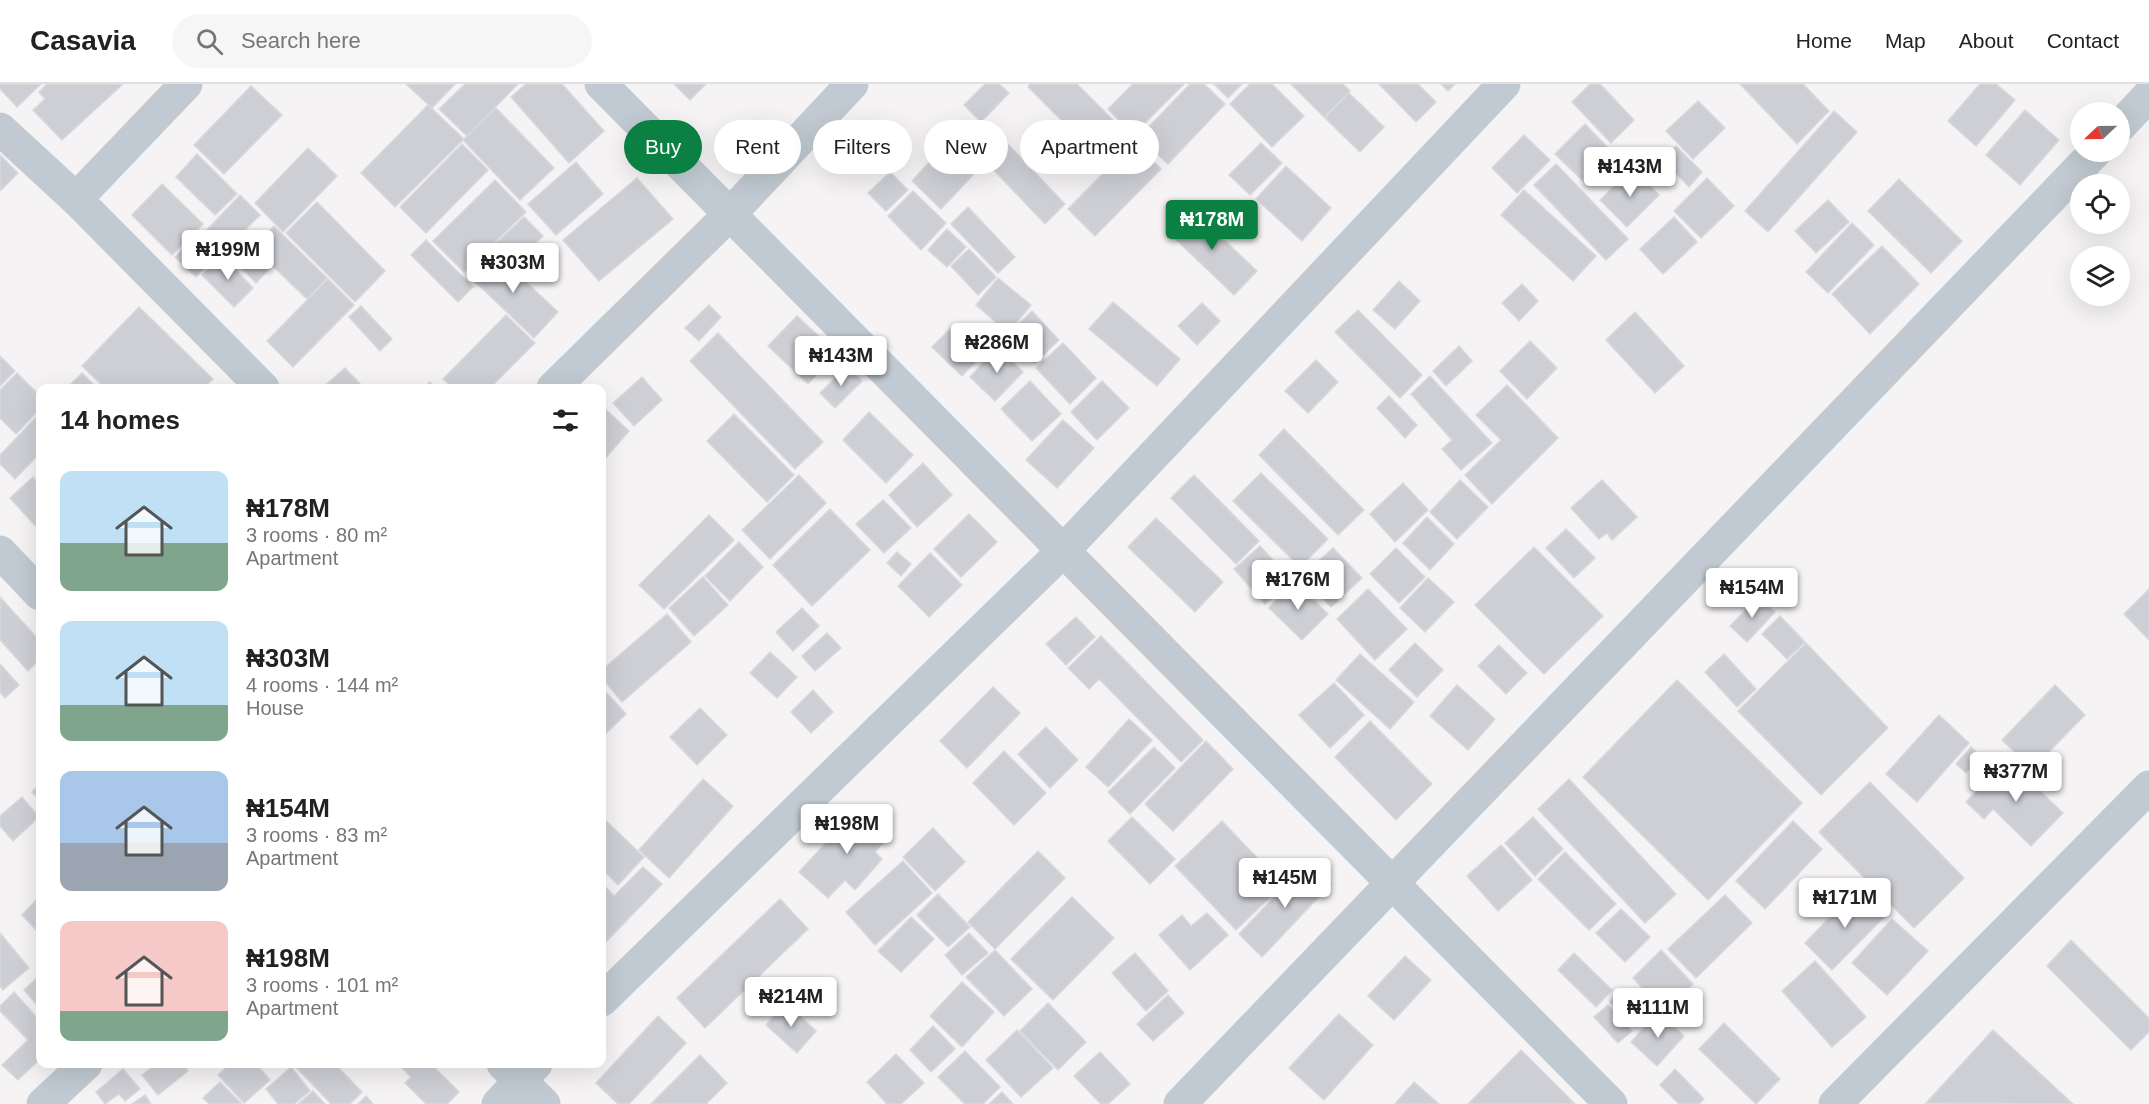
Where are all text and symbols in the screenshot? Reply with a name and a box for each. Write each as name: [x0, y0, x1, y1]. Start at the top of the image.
search box: [172, 14, 592, 68]
text: Casavia: [30, 25, 136, 56]
icon: search: [193, 25, 226, 58]
text: Search here: [241, 28, 361, 53]
text: Home: [1796, 29, 1852, 52]
text: Map: [1885, 29, 1926, 52]
text: About: [1959, 29, 2014, 52]
text: Contact: [2047, 29, 2119, 52]
north arrow: [2070, 102, 2130, 162]
map controls: [2070, 102, 2130, 306]
chip: Buy: [624, 120, 702, 174]
chip: Rent: [714, 120, 801, 174]
chip: Filters: [813, 120, 912, 174]
chip: New: [924, 120, 1008, 174]
chip: Apartment: [1020, 120, 1159, 174]
pin: ₦143M: [1588, 147, 1672, 198]
text: ₦143M: [1598, 155, 1662, 177]
button: locate: [2070, 174, 2130, 234]
pin: ₦178M: [1170, 200, 1254, 251]
text: ₦178M: [1180, 208, 1244, 230]
pin: ₦199M: [186, 230, 270, 281]
text: ₦199M: [196, 238, 260, 260]
pin: ₦303M: [471, 243, 555, 294]
button: layers: [2070, 246, 2130, 306]
text: ₦303M: [481, 251, 545, 273]
pin: ₦286M: [955, 323, 1039, 374]
text: ₦286M: [965, 331, 1029, 353]
pin: ₦143M: [799, 336, 883, 387]
text: ₦143M: [809, 344, 873, 366]
icon: filters: [549, 404, 582, 437]
text: 14 homes: [60, 405, 180, 435]
text: ₦178M: [246, 493, 330, 523]
icon: home: [108, 495, 180, 567]
text: 3 rooms · 80 m²: [246, 524, 387, 546]
text: Apartment: [246, 547, 338, 569]
pin: ₦176M: [1256, 560, 1340, 611]
text: ₦176M: [1266, 568, 1330, 590]
pin: ₦154M: [1710, 568, 1794, 619]
text: ₦154M: [1720, 576, 1784, 598]
text: ₦303M: [246, 643, 330, 673]
icon: home: [108, 645, 180, 717]
text: 4 rooms · 144 m²: [246, 674, 398, 696]
text: House: [246, 697, 304, 719]
pin: ₦377M: [1974, 752, 2058, 803]
text: ₦377M: [1984, 760, 2048, 782]
text: ₦154M: [246, 793, 330, 823]
icon: home: [108, 795, 180, 867]
pin: ₦198M: [805, 804, 889, 855]
text: ₦198M: [815, 812, 879, 834]
text: 3 rooms · 83 m²: [246, 824, 387, 846]
text: Apartment: [246, 847, 338, 869]
pin: ₦145M: [1243, 858, 1327, 909]
text: ₦145M: [1253, 866, 1317, 888]
pin: ₦171M: [1803, 878, 1887, 929]
text: ₦171M: [1813, 886, 1877, 908]
text: ₦198M: [246, 943, 330, 973]
icon: home: [108, 945, 180, 1017]
text: 3 rooms · 101 m²: [246, 974, 398, 996]
pin: ₦214M: [749, 977, 833, 1028]
text: ₦214M: [759, 985, 823, 1007]
pin: ₦111M: [1616, 988, 1700, 1039]
text: ₦111M: [1627, 996, 1689, 1018]
text: Apartment: [246, 997, 338, 1019]

